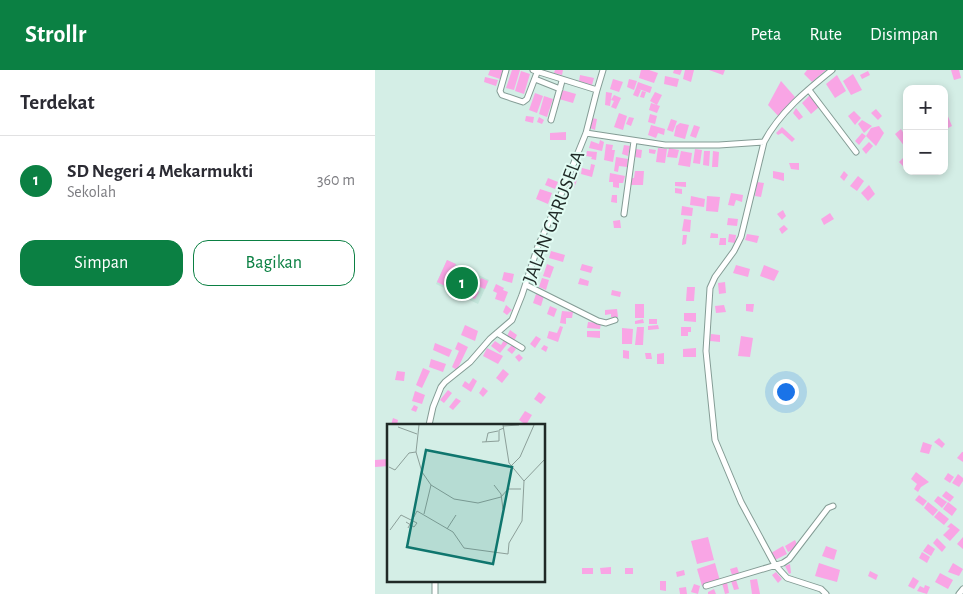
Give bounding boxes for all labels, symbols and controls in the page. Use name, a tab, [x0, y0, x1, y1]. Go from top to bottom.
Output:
text: Strollr	[25, 23, 86, 47]
text: Peta	[750, 26, 781, 44]
text: Rute	[809, 26, 842, 44]
text: Disimpan	[870, 26, 938, 44]
map controls	[903, 85, 948, 175]
button: +	[903, 85, 948, 130]
text: Terdekat	[20, 92, 95, 113]
button: −	[903, 130, 948, 175]
street label: JALAN GARUSELA	[519, 148, 589, 286]
text: SD Negeri 4 Mekarmukti	[67, 162, 253, 181]
text: 1	[33, 172, 39, 188]
text: 360 m	[317, 172, 355, 188]
text: Sekolah	[67, 184, 116, 200]
button: Simpan	[20, 240, 183, 286]
button: Bagikan	[193, 240, 355, 286]
pin: 1	[446, 264, 478, 302]
your location	[773, 379, 799, 405]
inset map	[387, 424, 545, 582]

